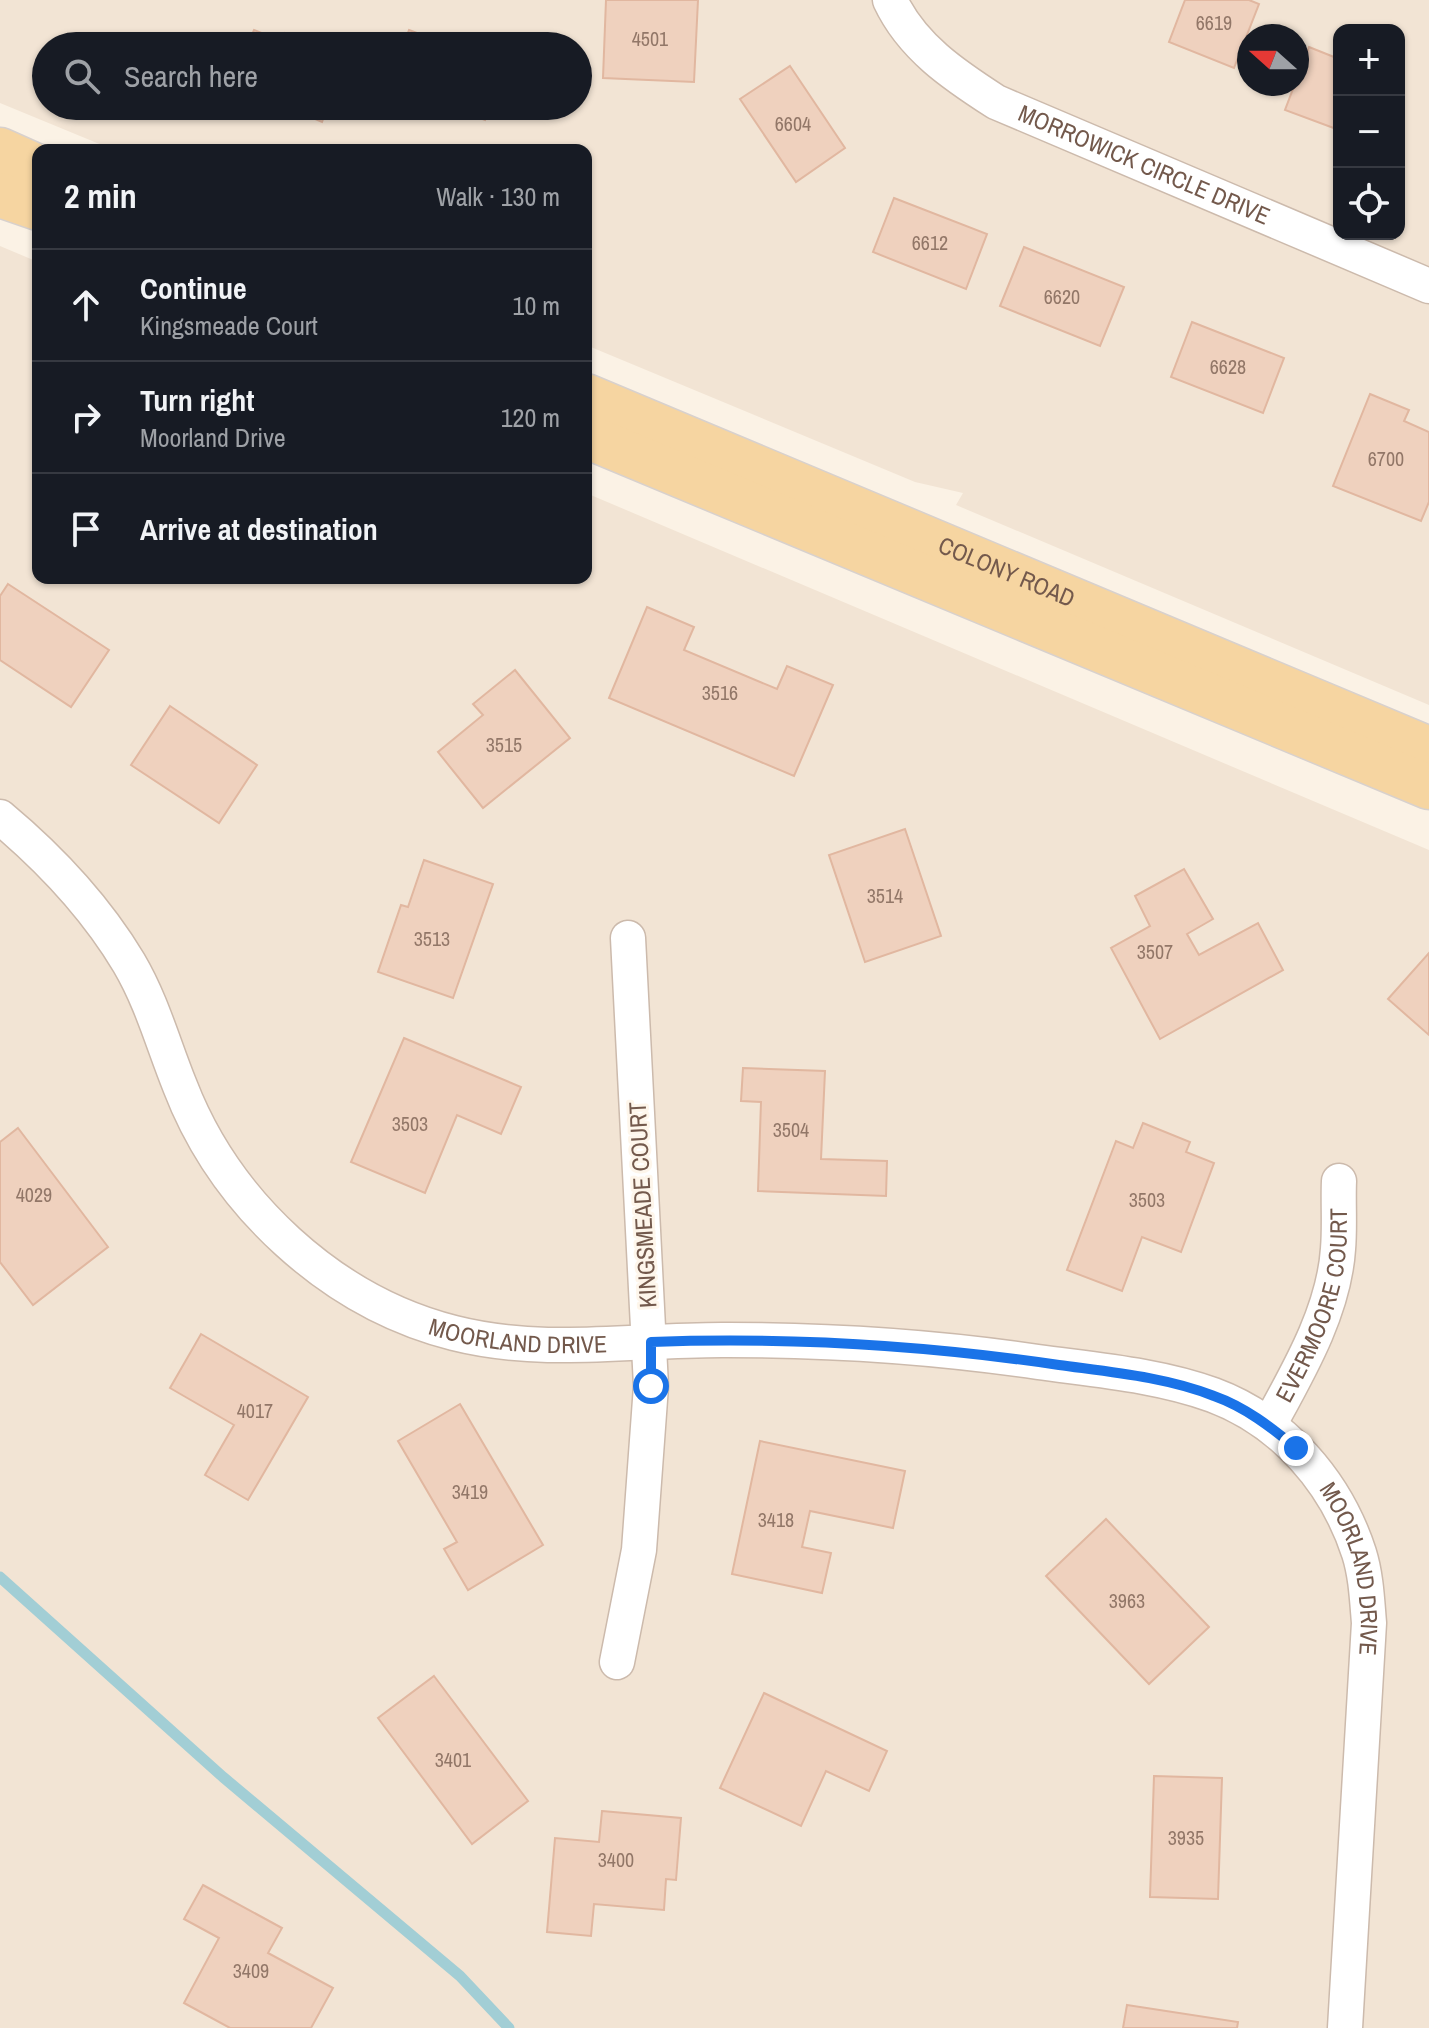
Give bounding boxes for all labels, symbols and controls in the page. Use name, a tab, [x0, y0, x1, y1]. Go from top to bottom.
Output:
house number: 6619	[1196, 9, 1232, 36]
north arrow	[1237, 24, 1309, 96]
map controls	[1333, 24, 1405, 240]
button: +	[1333, 24, 1405, 96]
house number: 4501	[632, 25, 668, 52]
search box	[32, 32, 592, 120]
icon: search	[60, 54, 104, 98]
text: Search here	[124, 56, 258, 96]
street label: MORROWICK CIRCLE DRIVE	[1014, 96, 1275, 232]
button: −	[1333, 96, 1405, 168]
house number: 6604	[775, 110, 811, 137]
button: locate	[1333, 168, 1405, 240]
text: 2 min	[64, 173, 137, 219]
text: Walk · 130 m	[436, 179, 560, 214]
house number: 6612	[912, 229, 948, 256]
text: Continue	[140, 268, 247, 308]
icon: ahead	[64, 283, 108, 327]
house number: 6620	[1044, 283, 1080, 310]
text: 10 m	[513, 288, 560, 323]
text: Kingsmeade Court	[140, 308, 318, 343]
house number: 6628	[1210, 353, 1246, 380]
text: Turn right	[140, 380, 254, 420]
icon: right	[64, 395, 108, 439]
text: 120 m	[501, 400, 560, 435]
text: Moorland Drive	[140, 420, 286, 455]
house number: 6700	[1368, 445, 1404, 472]
icon: arrive	[64, 507, 108, 551]
text: Arrive at destination	[140, 509, 378, 549]
street label: COLONY ROAD	[934, 528, 1080, 614]
house number: 3516	[702, 679, 738, 706]
house number: 3515	[486, 731, 522, 758]
house number: 3514	[867, 882, 903, 909]
house number: 3513	[414, 925, 450, 952]
house number: 3507	[1137, 938, 1173, 965]
street label: KINGSMEADE COURT	[621, 1101, 663, 1309]
house number: 3503	[392, 1110, 428, 1137]
house number: 3504	[773, 1116, 809, 1143]
house number: 4029	[16, 1181, 52, 1208]
house number: 3503	[1129, 1186, 1165, 1213]
street label: EVERMOORE COURT	[1268, 1208, 1354, 1407]
street label: MOORLAND DRIVE	[425, 1310, 608, 1360]
route start	[633, 1368, 669, 1404]
house number: 4017	[237, 1397, 273, 1424]
route end	[1278, 1430, 1314, 1466]
street label: MOORLAND DRIVE	[1313, 1476, 1386, 1656]
house number: 3419	[452, 1478, 488, 1505]
house number: 3418	[758, 1506, 794, 1533]
house number: 3963	[1109, 1587, 1145, 1614]
house number: 3401	[435, 1746, 471, 1773]
house number: 3935	[1168, 1824, 1204, 1851]
house number: 3400	[598, 1846, 634, 1873]
house number: 3409	[233, 1957, 269, 1984]

